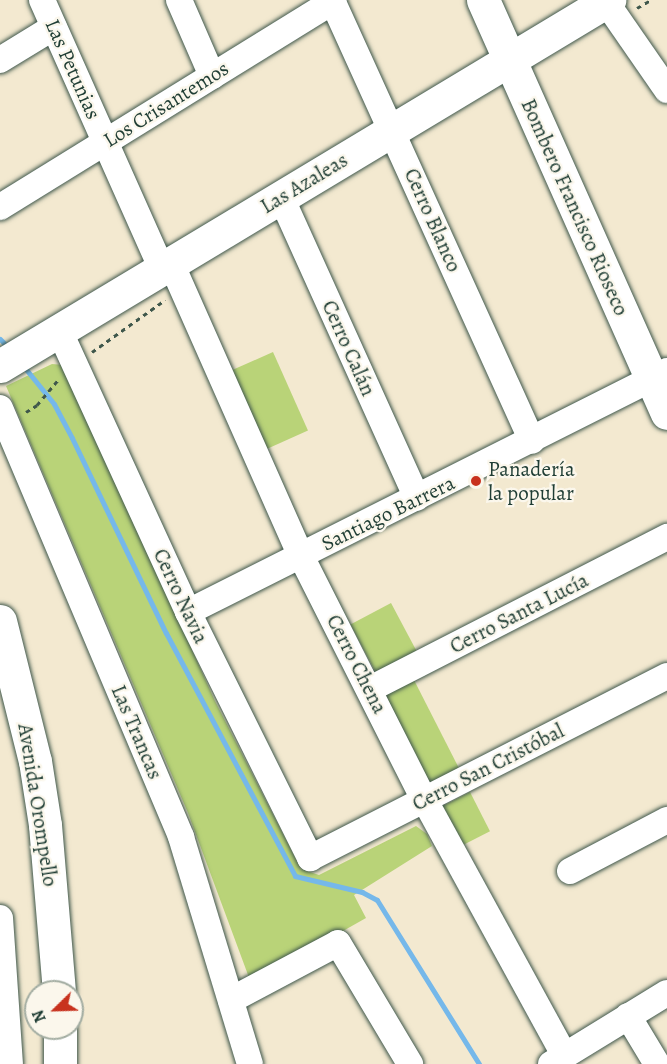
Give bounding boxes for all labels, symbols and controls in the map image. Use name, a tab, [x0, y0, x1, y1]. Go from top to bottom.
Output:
street label: Las Petunias	[40, 15, 106, 123]
street label: Los Crisantemos	[99, 55, 233, 153]
street label: Bombero Francisco Rioseco	[516, 95, 634, 319]
street label: Las Azaleas	[256, 147, 352, 219]
street label: Cerro Blanco	[399, 164, 467, 276]
street label: Cerro Calán	[317, 296, 381, 400]
place label: Panadería la popular	[488, 456, 575, 506]
street label: Santiago Barrera	[317, 470, 459, 556]
marker: Panadería la popular	[469, 474, 483, 488]
street label: Cerro Navia	[148, 545, 214, 647]
street label: Cerro Santa Lucía	[446, 567, 592, 659]
street label: Cerro Chena	[321, 610, 393, 718]
street label: Las Trancas	[106, 681, 168, 783]
street label: Cerro San Cristóbal	[408, 718, 568, 816]
street label: Avenida Orompello	[13, 722, 63, 888]
north arrow	[24, 980, 84, 1040]
text: N	[27, 1007, 52, 1026]

